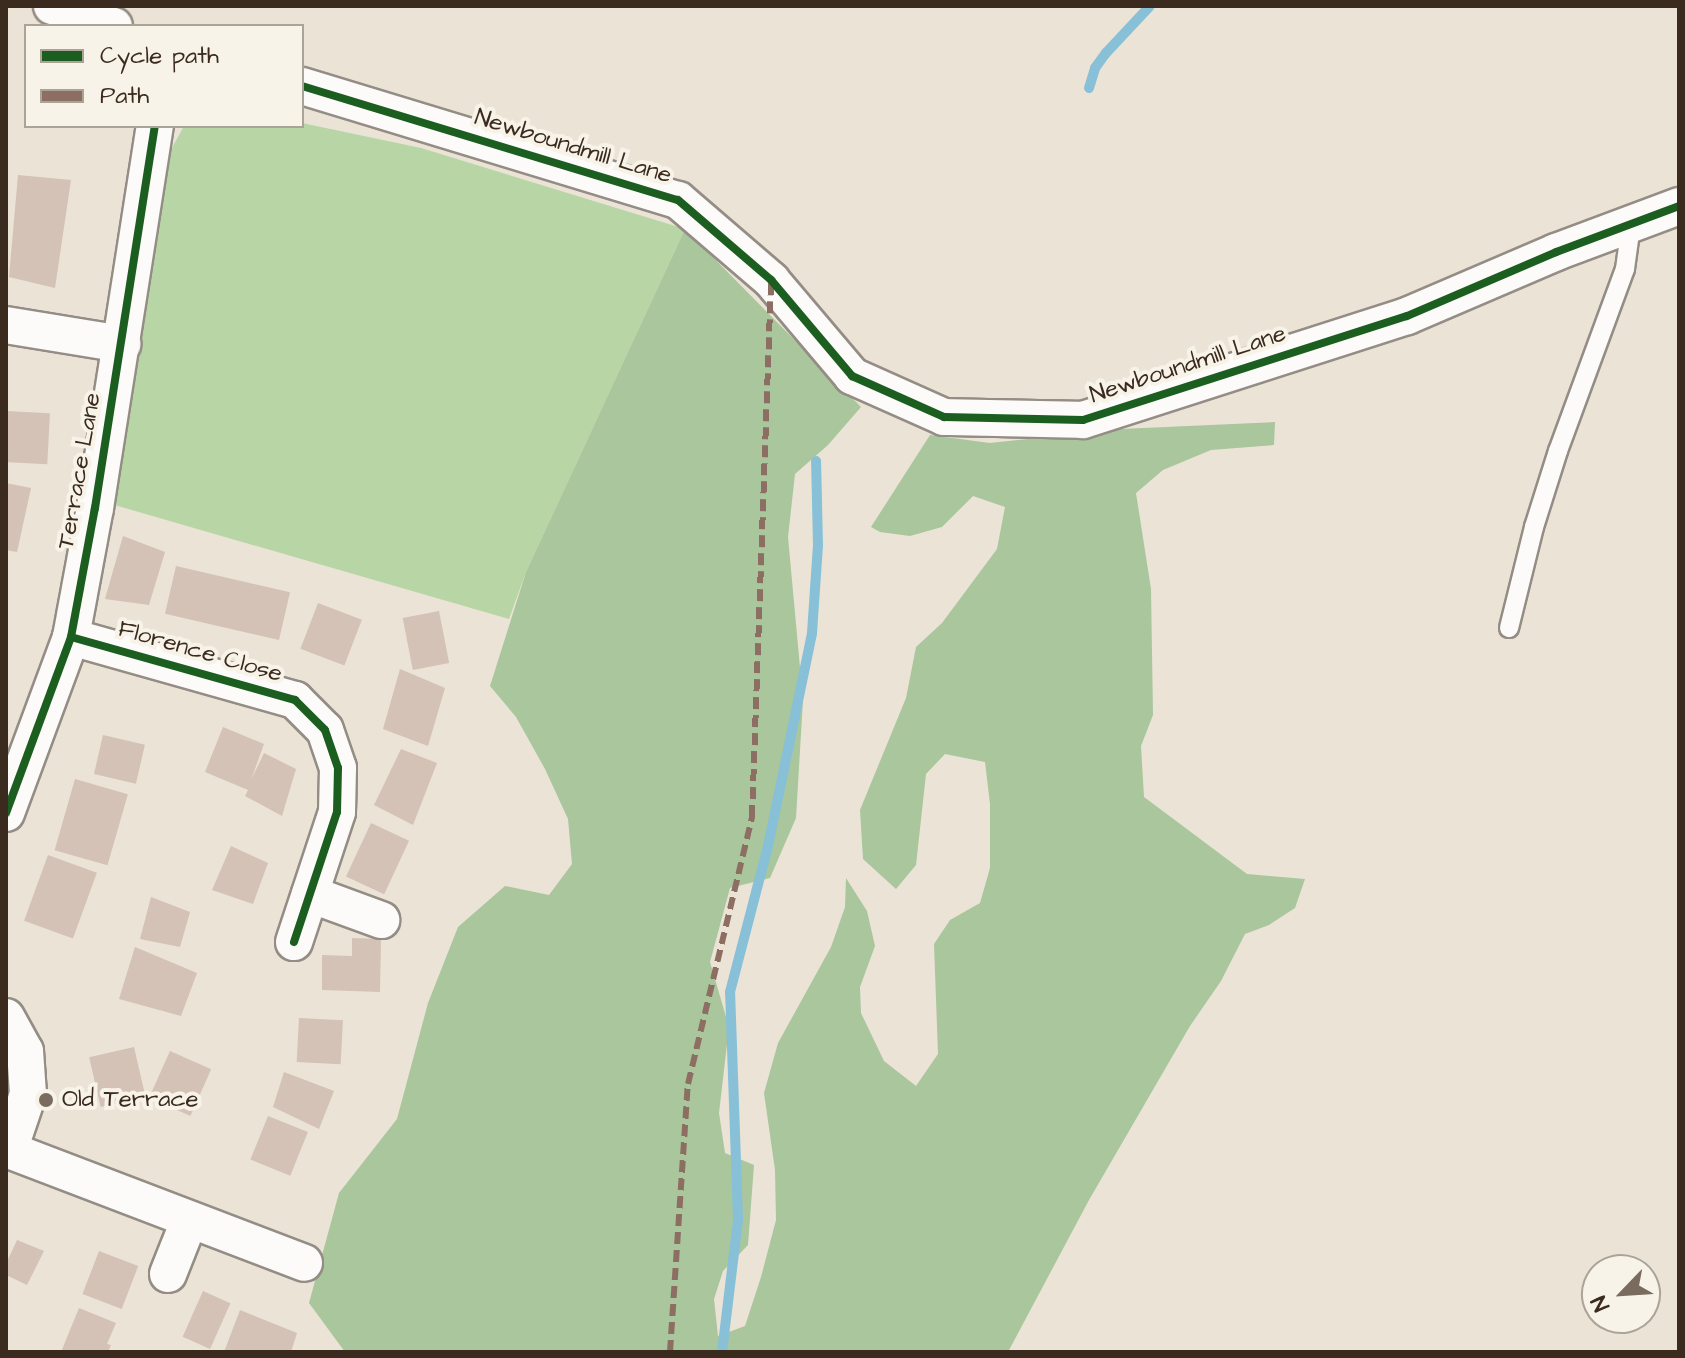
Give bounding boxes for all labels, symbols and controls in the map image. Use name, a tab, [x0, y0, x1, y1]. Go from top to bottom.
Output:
legend	[24, 24, 304, 128]
text: Cycle path	[100, 39, 219, 73]
text: Path	[100, 79, 149, 113]
street label: Newboundmill Lane	[471, 103, 675, 191]
street label: Newboundmill Lane	[1086, 320, 1290, 410]
street label: Terrace Lane	[52, 391, 108, 551]
street label: Florence Close	[115, 615, 285, 689]
place label: Old Terrace	[62, 1086, 199, 1114]
marker: Old Terrace	[37, 1091, 55, 1109]
north arrow	[1581, 1254, 1661, 1334]
text: N	[1584, 1291, 1618, 1316]

